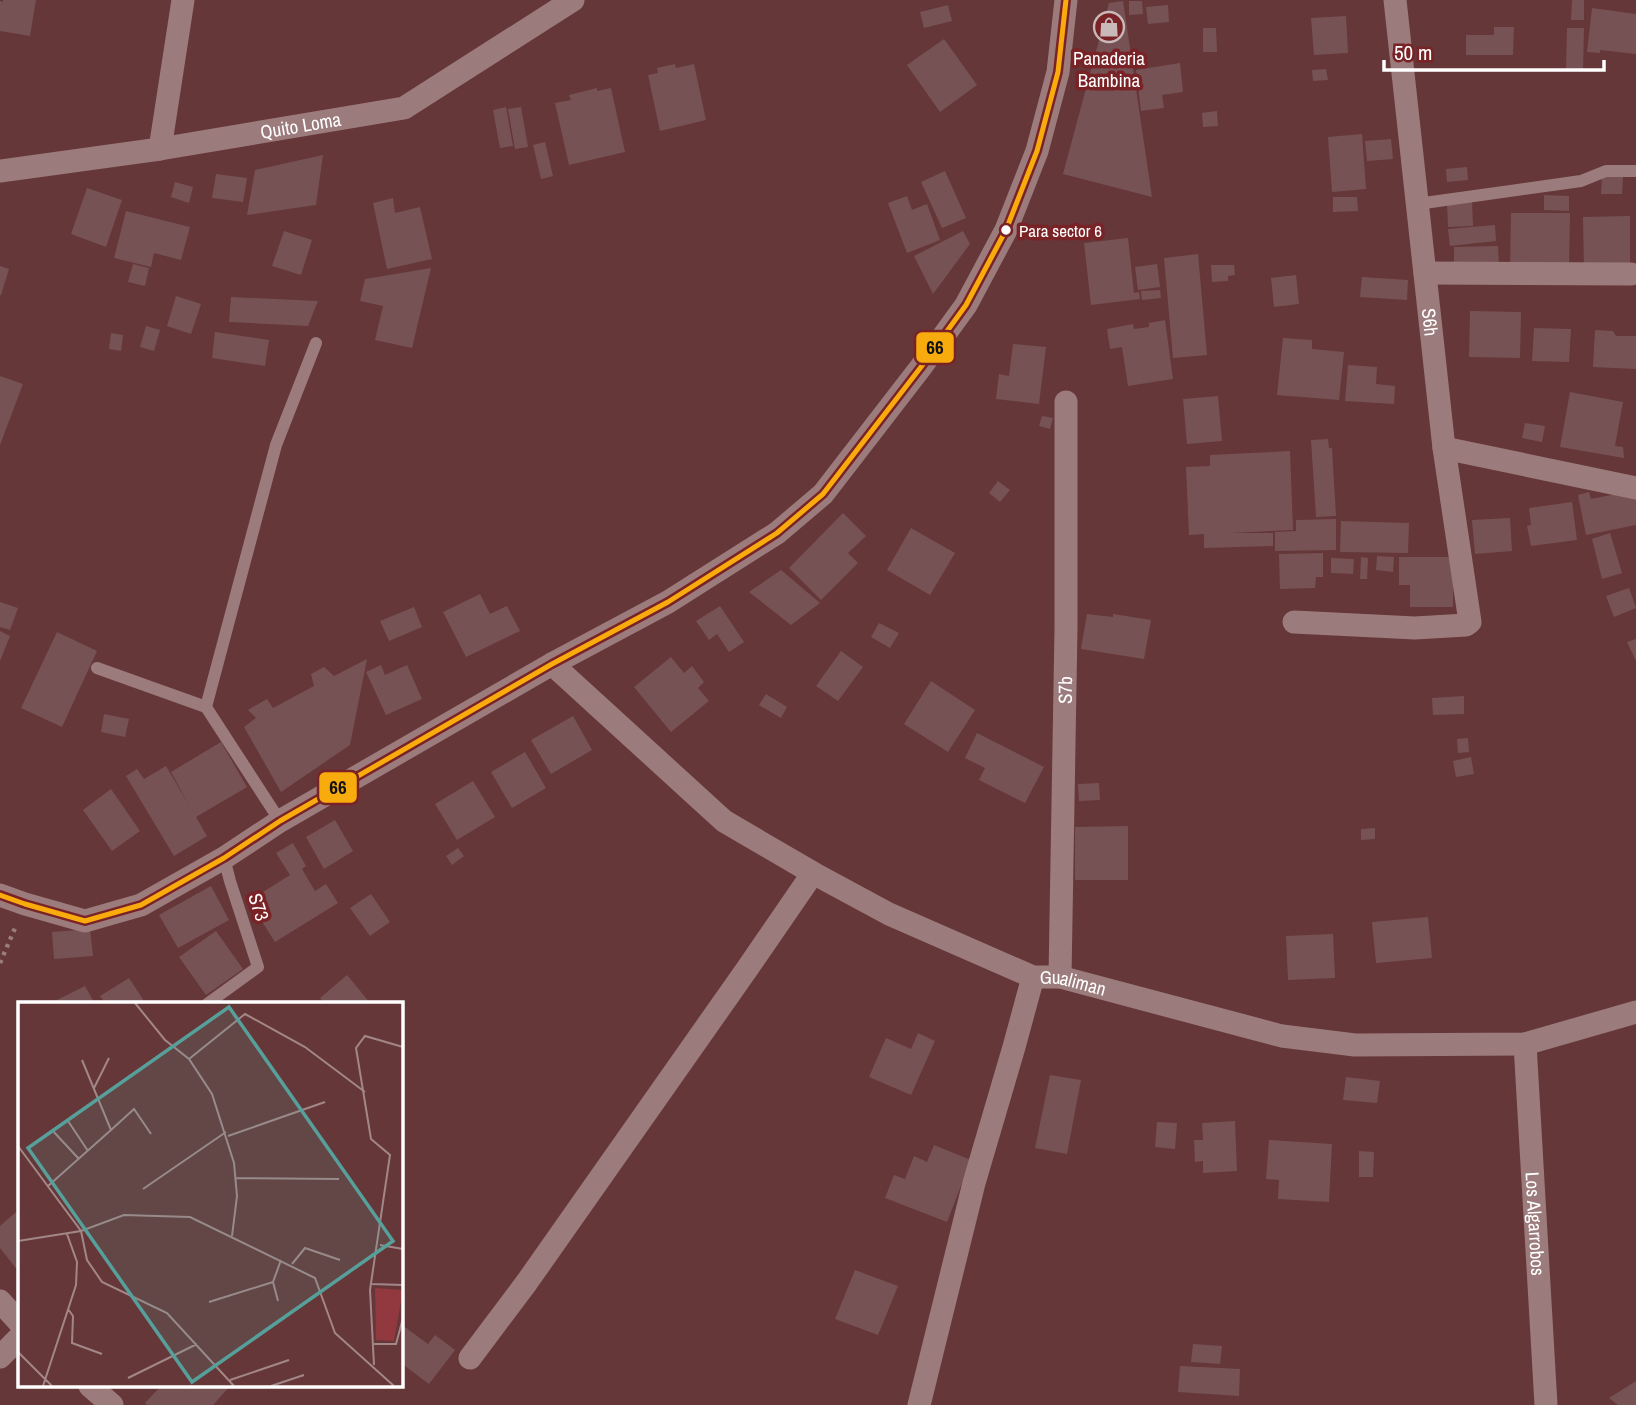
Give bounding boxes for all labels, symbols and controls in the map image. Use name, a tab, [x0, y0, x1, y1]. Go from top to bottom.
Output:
shop icon: Panaderia Bambina	[1092, 10, 1126, 44]
scale bar	[1384, 28, 1604, 72]
text: 50 m	[1394, 38, 1432, 67]
place label: Panaderia Bambina	[1073, 45, 1145, 93]
street label: Quito Loma	[258, 106, 343, 145]
place label: Para sector 6	[1019, 219, 1102, 242]
marker: Para sector 6	[999, 223, 1013, 237]
street label: S6h	[1416, 307, 1445, 337]
line badge: 66	[915, 331, 955, 364]
text: 66	[926, 334, 944, 360]
street label: S7b	[1052, 676, 1078, 704]
line badge: 66	[318, 771, 358, 804]
text: 66	[329, 774, 347, 800]
street label: S73	[242, 890, 276, 924]
street label: Gualiman	[1040, 964, 1109, 1002]
inset map	[18, 1002, 402, 1388]
street label: Los Algarrobos	[1519, 1171, 1551, 1277]

